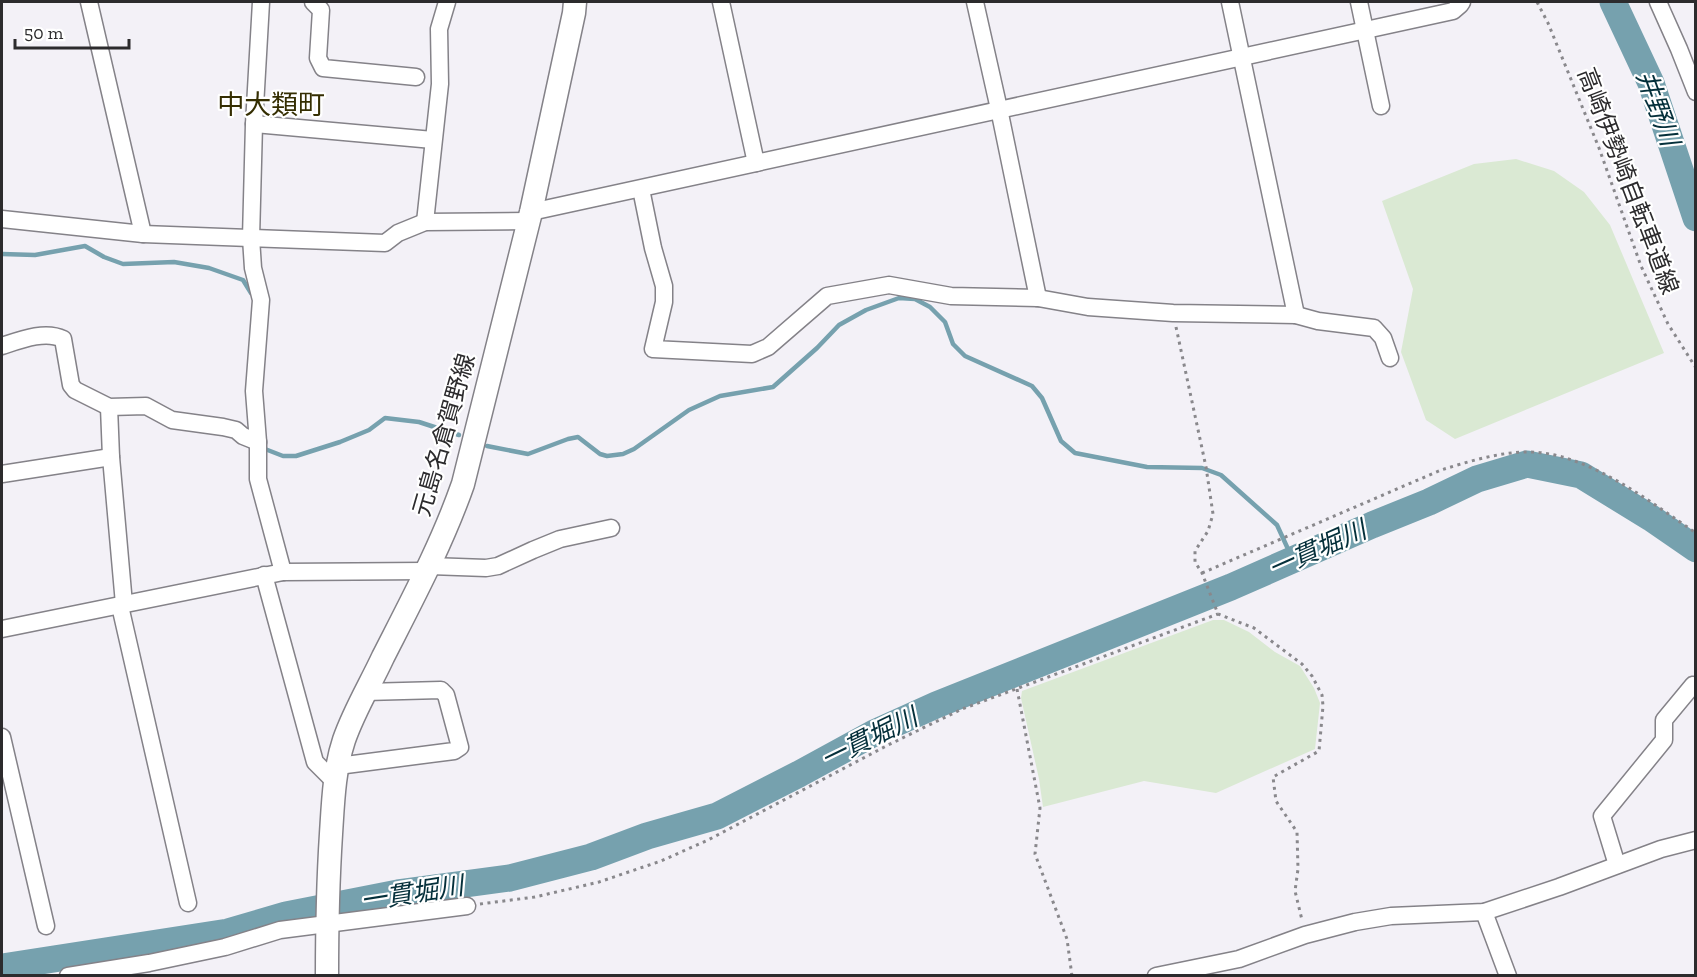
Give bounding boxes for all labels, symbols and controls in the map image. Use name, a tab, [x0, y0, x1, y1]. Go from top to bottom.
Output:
scale bar	[15, 12, 129, 50]
text: 50 m	[24, 22, 64, 44]
street label: 高崎伊勢崎自転車道線	[1572, 64, 1685, 298]
water label: 井野川	[1630, 66, 1687, 153]
district label: 中大類町	[217, 89, 325, 121]
street label: 元島名倉賀野線	[406, 350, 481, 520]
water label: 一貫堀川	[1263, 512, 1374, 585]
water label: 一貫堀川	[815, 700, 925, 775]
water label: 一貫堀川	[358, 869, 469, 917]

